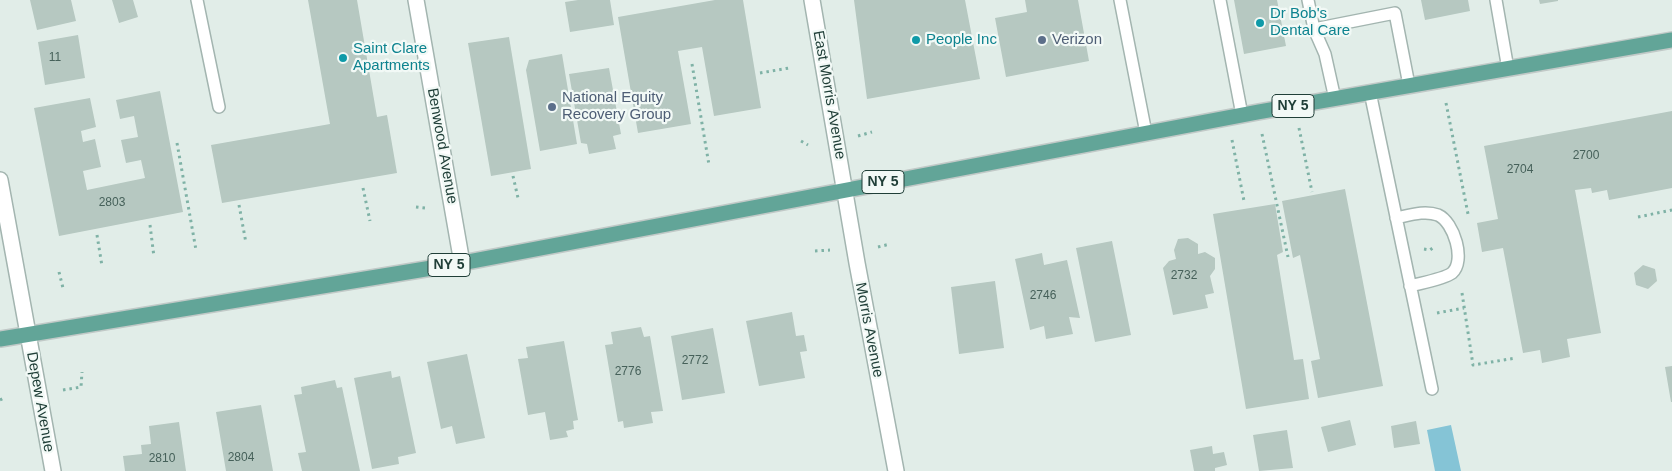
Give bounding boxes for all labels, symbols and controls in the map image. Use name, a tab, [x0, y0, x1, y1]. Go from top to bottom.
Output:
place label: Dr Bob's Dental Care	[1270, 5, 1350, 40]
marker: Dr Bob's Dental Care	[1254, 17, 1266, 29]
street label: East Morris Avenue	[809, 29, 849, 161]
place label: People Inc	[926, 31, 997, 49]
place label: Verizon	[1052, 31, 1102, 49]
marker: People Inc	[910, 34, 922, 46]
marker: Verizon	[1036, 34, 1048, 46]
place label: Saint Clare Apartments	[353, 40, 430, 75]
house number: 11	[49, 51, 61, 65]
marker: Saint Clare Apartments	[337, 52, 349, 64]
street label: Benwood Avenue	[423, 87, 461, 205]
place label: National Equity Recovery Group	[562, 89, 671, 124]
road number: NY 5	[1272, 94, 1314, 118]
marker: National Equity Recovery Group	[546, 101, 558, 113]
house number: 2700	[1573, 149, 1599, 163]
house number: 2704	[1507, 163, 1533, 177]
road number: NY 5	[862, 170, 904, 193]
house number: 2803	[99, 196, 125, 210]
road number: NY 5	[428, 254, 470, 276]
house number: 2732	[1171, 269, 1197, 283]
street label: Morris Avenue	[851, 281, 887, 379]
house number: 2746	[1030, 289, 1056, 303]
street label: Depew Avenue	[22, 350, 58, 454]
house number: 2772	[682, 354, 708, 368]
house number: 2776	[615, 365, 641, 379]
house number: 2804	[228, 451, 254, 465]
house number: 2810	[149, 452, 175, 466]

